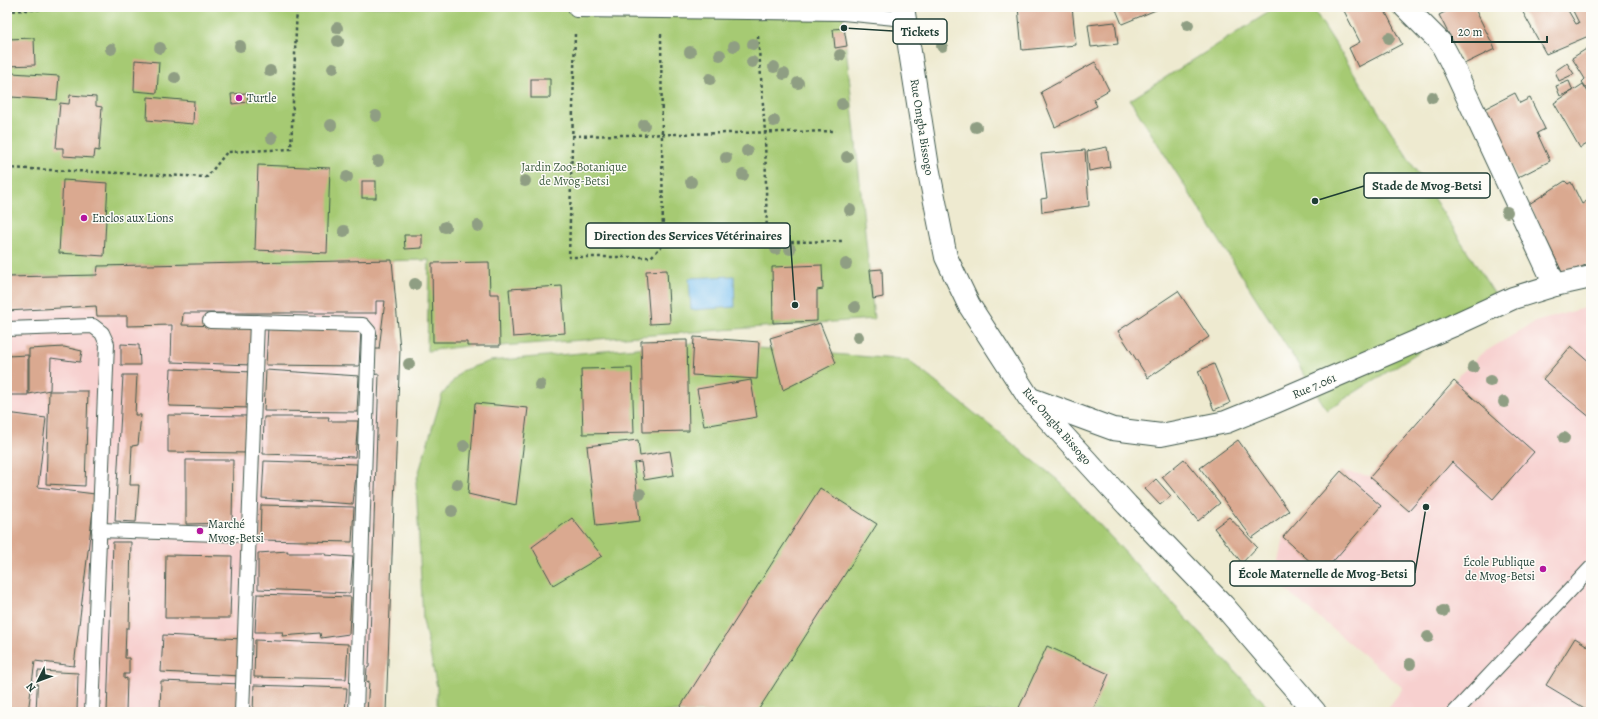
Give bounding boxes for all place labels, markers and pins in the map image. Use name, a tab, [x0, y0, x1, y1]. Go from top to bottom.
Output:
callout: Tickets	[893, 19, 947, 44]
place label: Turtle	[247, 90, 277, 106]
marker: Turtle	[234, 93, 244, 103]
callout: Stade de Mvog-Betsi	[1364, 173, 1490, 198]
place label: Enclos aux Lions	[92, 210, 174, 226]
marker: Enclos aux Lions	[79, 213, 89, 223]
callout: Direction des Services Vétérinaires	[586, 223, 790, 248]
place label: Marché Mvog-Betsi	[208, 516, 264, 546]
marker: Marché Mvog-Betsi	[195, 526, 205, 536]
place label: École Publique de Mvog-Betsi	[1463, 554, 1535, 584]
callout: École Maternelle de Mvog-Betsi	[1230, 561, 1415, 586]
marker: École Publique de Mvog-Betsi	[1538, 564, 1548, 574]

